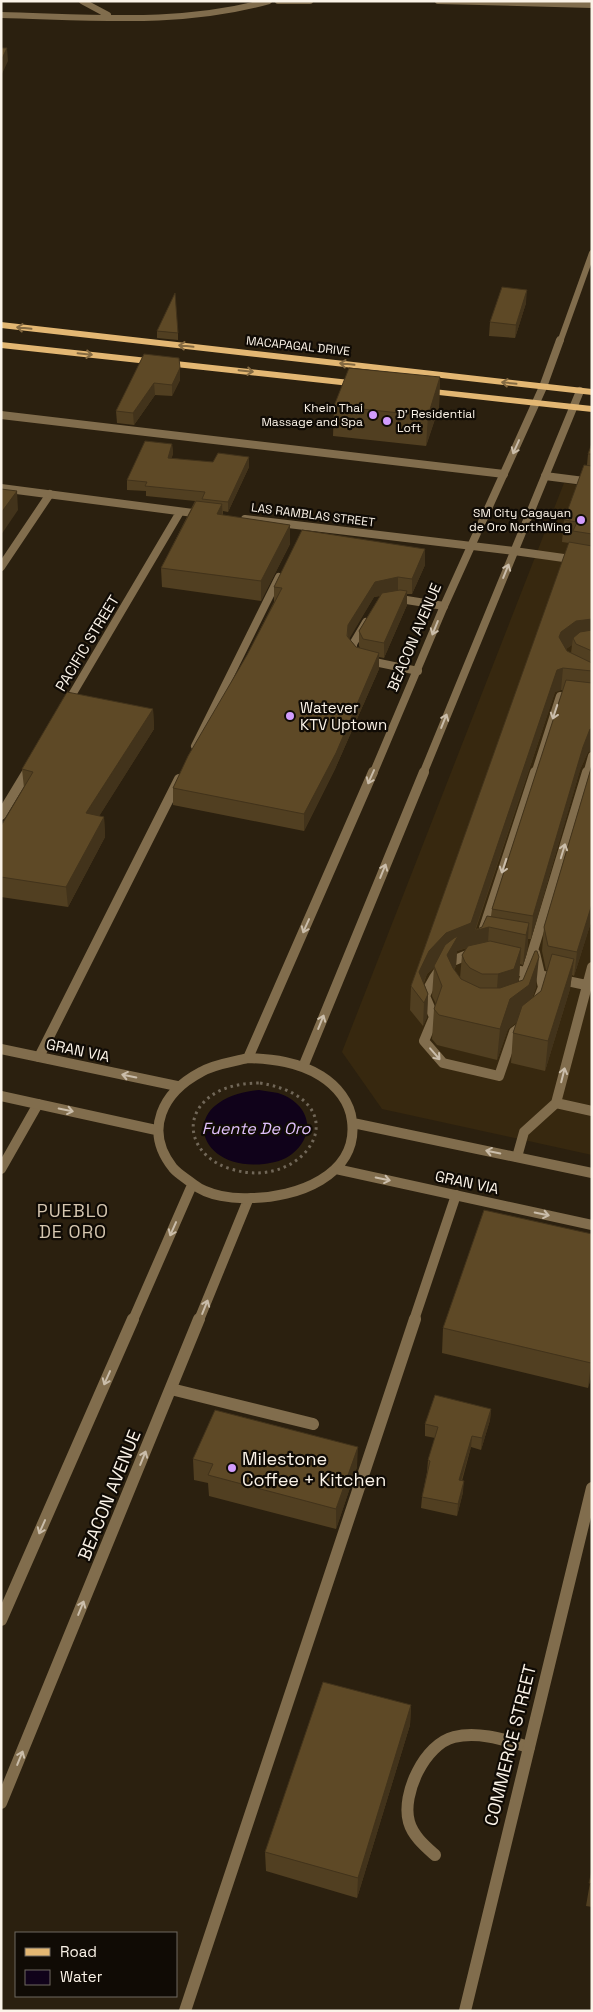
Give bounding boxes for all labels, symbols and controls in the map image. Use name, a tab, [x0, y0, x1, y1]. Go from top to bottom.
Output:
one-way arrow	[16, 323, 32, 333]
street label: MACAPAGAL DRIVE	[245, 333, 351, 359]
one-way arrow	[178, 341, 194, 351]
one-way arrow	[76, 349, 92, 359]
one-way arrow	[339, 359, 355, 369]
one-way arrow	[238, 366, 254, 376]
one-way arrow	[501, 378, 517, 388]
place label: Khein Thai Massage and Spa	[261, 400, 363, 430]
place label: D' Residential Loft	[397, 406, 475, 436]
marker: Khein Thai Massage and Spa	[367, 409, 379, 421]
marker: D' Residential Loft	[381, 415, 393, 427]
one-way arrow	[510, 439, 520, 454]
street label: LAS RAMBLAS STREET	[250, 499, 376, 531]
place label: SM City Cagayan de Oro NorthWing	[469, 505, 571, 535]
marker: SM City Cagayan de Oro NorthWing	[575, 514, 587, 526]
one-way arrow	[502, 563, 511, 579]
street label: BEACON AVENUE	[383, 580, 445, 694]
street label: PACIFIC STREET	[51, 591, 123, 695]
one-way arrow	[430, 620, 440, 635]
place label: Watever KTV Uptown	[300, 698, 387, 734]
one-way arrow	[550, 703, 559, 719]
marker: Watever KTV Uptown	[284, 710, 296, 722]
one-way arrow	[440, 714, 450, 729]
one-way arrow	[366, 769, 376, 784]
one-way arrow	[559, 843, 569, 859]
one-way arrow	[499, 858, 508, 873]
one-way arrow	[378, 864, 388, 879]
one-way arrow	[301, 918, 311, 933]
one-way arrow	[317, 1015, 326, 1030]
street label: GRAN VIA	[44, 1034, 112, 1066]
one-way arrow	[430, 1048, 441, 1061]
one-way arrow	[559, 1068, 568, 1084]
one-way arrow	[122, 1071, 138, 1080]
one-way arrow	[58, 1106, 74, 1116]
water label: Fuente De Oro	[202, 1118, 311, 1139]
one-way arrow	[485, 1147, 501, 1156]
street label: GRAN VIA	[433, 1166, 501, 1198]
one-way arrow	[375, 1175, 391, 1184]
district label: PUEBLO DE ORO	[37, 1199, 109, 1243]
one-way arrow	[534, 1210, 550, 1219]
one-way arrow	[167, 1221, 177, 1236]
one-way arrow	[200, 1300, 210, 1315]
one-way arrow	[102, 1370, 112, 1385]
street label: BEACON AVENUE	[72, 1426, 146, 1564]
place label: Milestone Coffee + Kitchen	[242, 1447, 386, 1491]
one-way arrow	[139, 1451, 149, 1466]
marker: Milestone Coffee + Kitchen	[226, 1462, 238, 1474]
one-way arrow	[37, 1519, 47, 1534]
one-way arrow	[77, 1601, 87, 1616]
street label: COMMERCE STREET	[479, 1661, 541, 1828]
one-way arrow	[15, 1751, 25, 1766]
legend	[15, 1932, 178, 1997]
text: Road	[60, 1942, 97, 1961]
text: Water	[60, 1967, 103, 1986]

